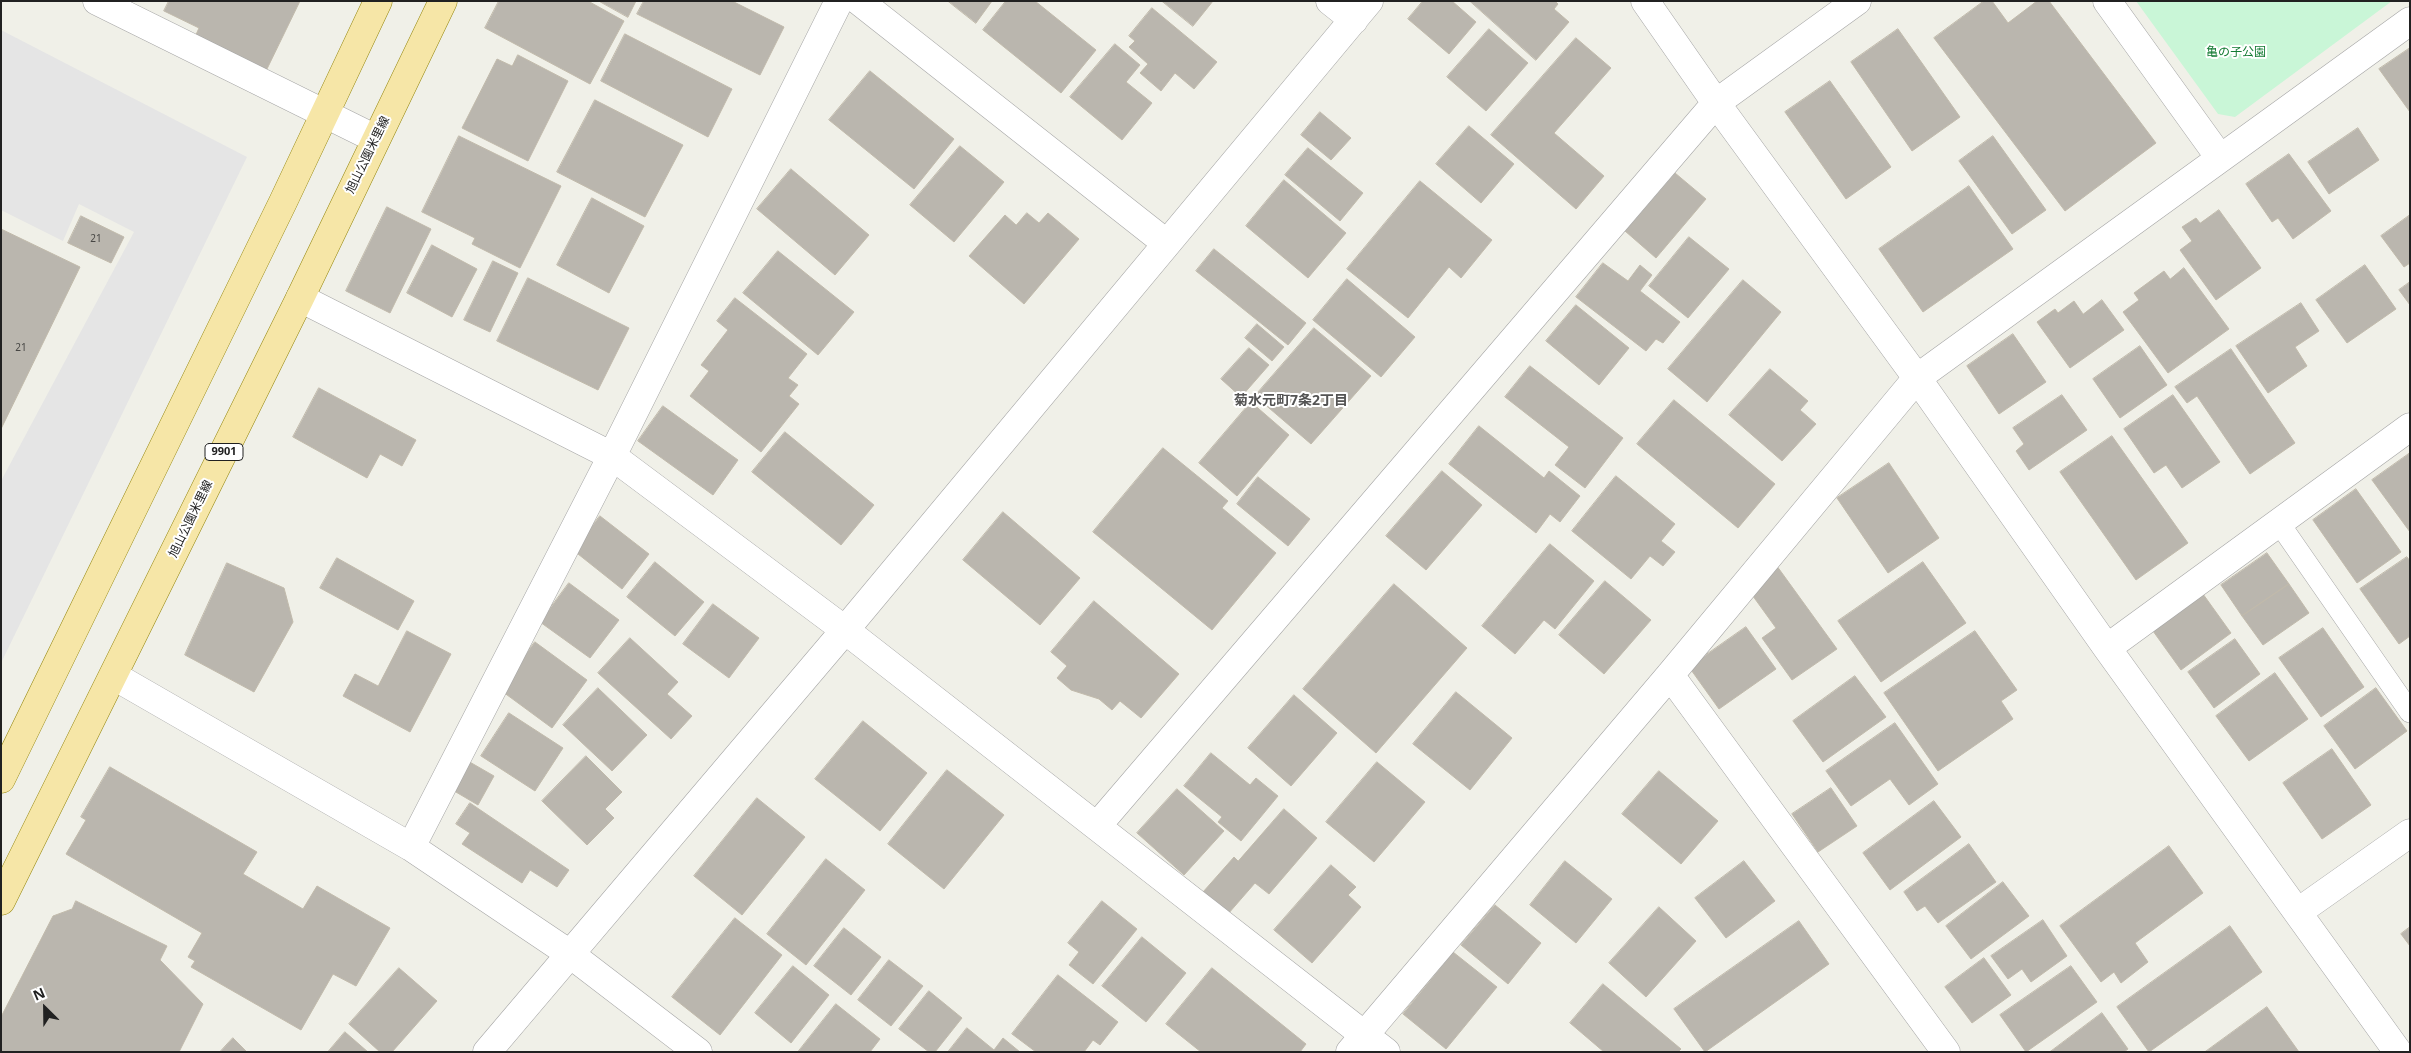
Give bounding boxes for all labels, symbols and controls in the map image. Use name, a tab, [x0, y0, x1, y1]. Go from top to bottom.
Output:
park label: 亀の子公園	[2206, 46, 2266, 60]
street label: 旭山公園米里線	[343, 114, 393, 196]
house number: 21	[90, 233, 102, 245]
house number: 21	[15, 342, 27, 354]
district label: 菊水元町7条2丁目	[1234, 393, 1348, 409]
road number: 9901	[205, 444, 243, 461]
street label: 旭山公園米里線	[166, 478, 216, 560]
north arrow	[20, 983, 70, 1033]
text: N	[30, 983, 48, 1005]

